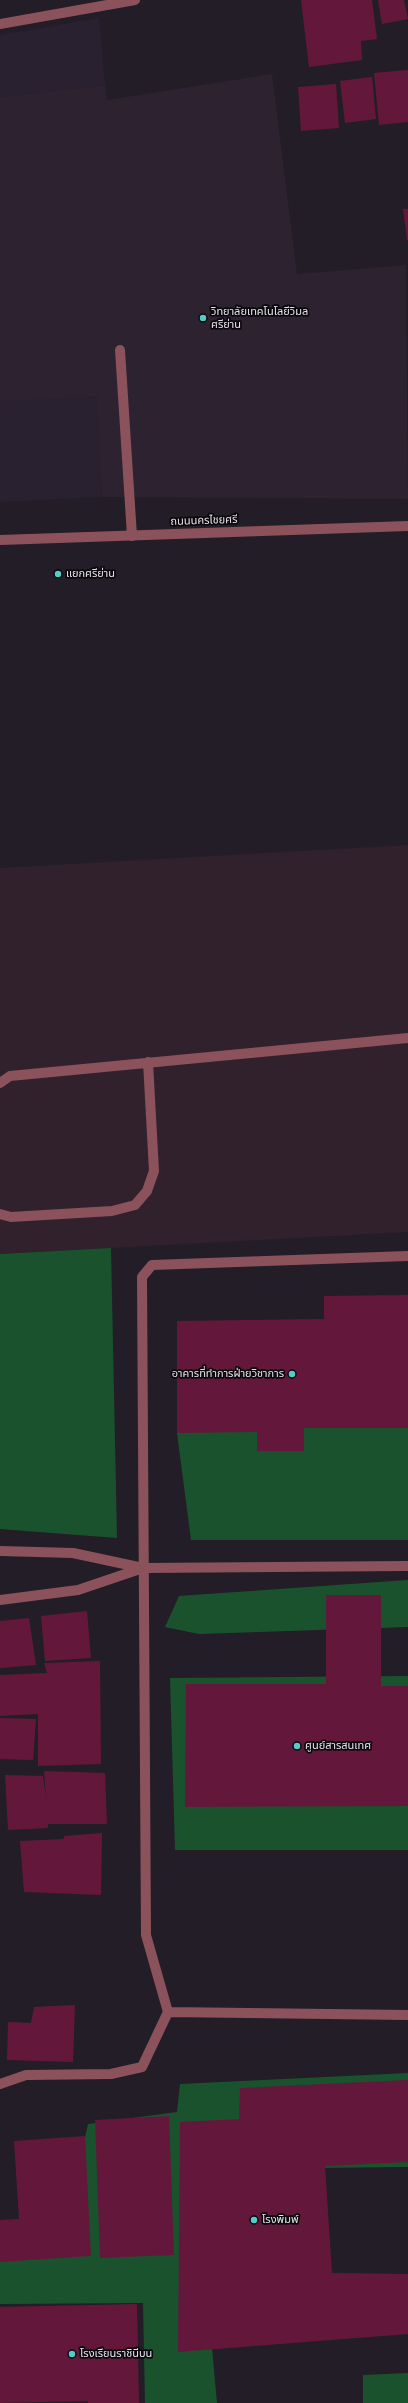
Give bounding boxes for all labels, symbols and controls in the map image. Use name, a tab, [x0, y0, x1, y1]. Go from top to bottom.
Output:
place label: วิทยาลัยเทคโนโลยีวิมล ศรีย่าน	[211, 305, 308, 331]
marker: วิทยาลัยเทคโนโลยีวิมล ศรีย่าน	[198, 313, 208, 323]
street label: ถนนนครไชยศรี	[170, 513, 238, 529]
place label: แยกศรีย่าน	[66, 567, 115, 581]
marker: แยกศรีย่าน	[53, 569, 63, 579]
place label: อาคารที่ทำการฝ่ายวิชาการ	[172, 1367, 284, 1381]
marker: อาคารที่ทำการฝ่ายวิชาการ	[287, 1369, 297, 1379]
place label: ศูนย์สารสนเทศ	[305, 1739, 371, 1753]
marker: ศูนย์สารสนเทศ	[292, 1741, 302, 1751]
place label: โรงพิมพ์	[262, 2213, 299, 2227]
marker: โรงพิมพ์	[249, 2215, 259, 2225]
place label: โรงเรียนราชินีบน	[80, 2347, 152, 2361]
marker: โรงเรียนราชินีบน	[67, 2349, 77, 2359]

